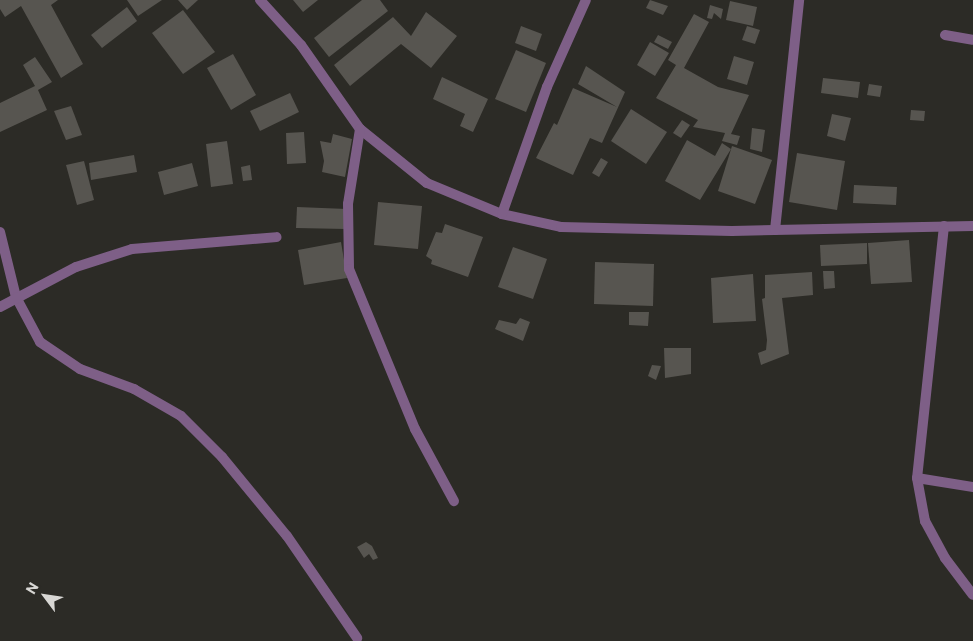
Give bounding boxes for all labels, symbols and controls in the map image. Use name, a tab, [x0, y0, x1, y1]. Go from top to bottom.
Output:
north arrow	[20, 571, 70, 621]
text: N	[22, 579, 42, 597]

